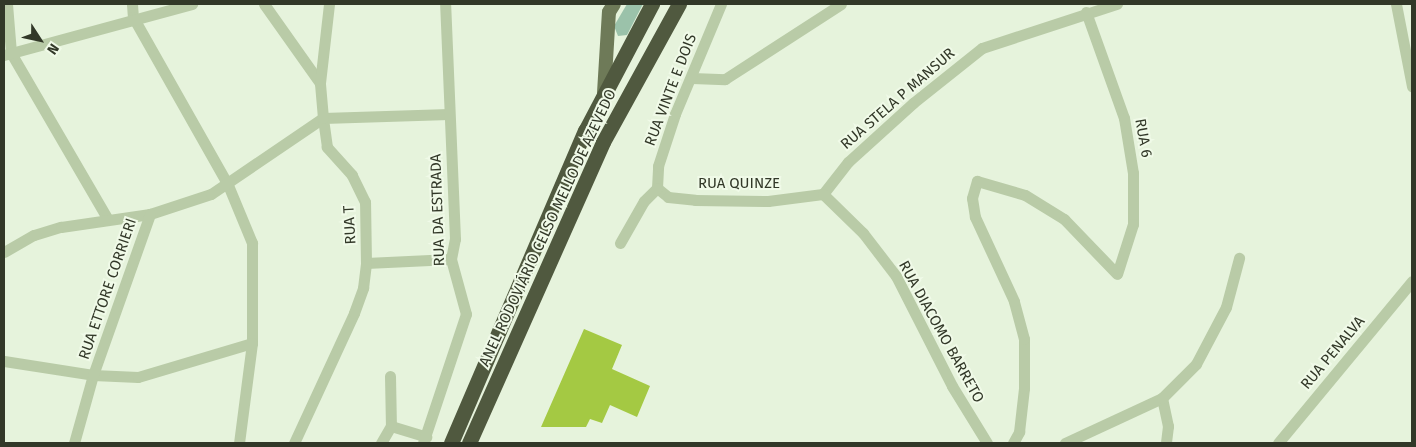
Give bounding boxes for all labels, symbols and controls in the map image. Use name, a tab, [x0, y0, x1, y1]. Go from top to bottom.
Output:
north arrow	[15, 15, 65, 65]
street label: RUA VINTE E DOIS	[641, 31, 701, 149]
text: N	[43, 40, 62, 58]
street label: RUA STELA P MANSUR	[837, 45, 959, 153]
street label: ANEL RODOVIÁRIO CELSO MELLO DE AZEVEDO	[476, 87, 620, 369]
street label: RUA 6	[1131, 117, 1155, 159]
street label: RUA DA ESTRADA	[427, 153, 449, 267]
street label: RUA QUINZE	[698, 175, 780, 193]
street label: RUA T	[340, 205, 360, 245]
street label: RUA ETTORE CORRIERI	[75, 216, 141, 362]
street label: RUA DIACOMO BARRETO	[894, 258, 988, 406]
street label: RUA PENALVA	[1297, 313, 1369, 393]

